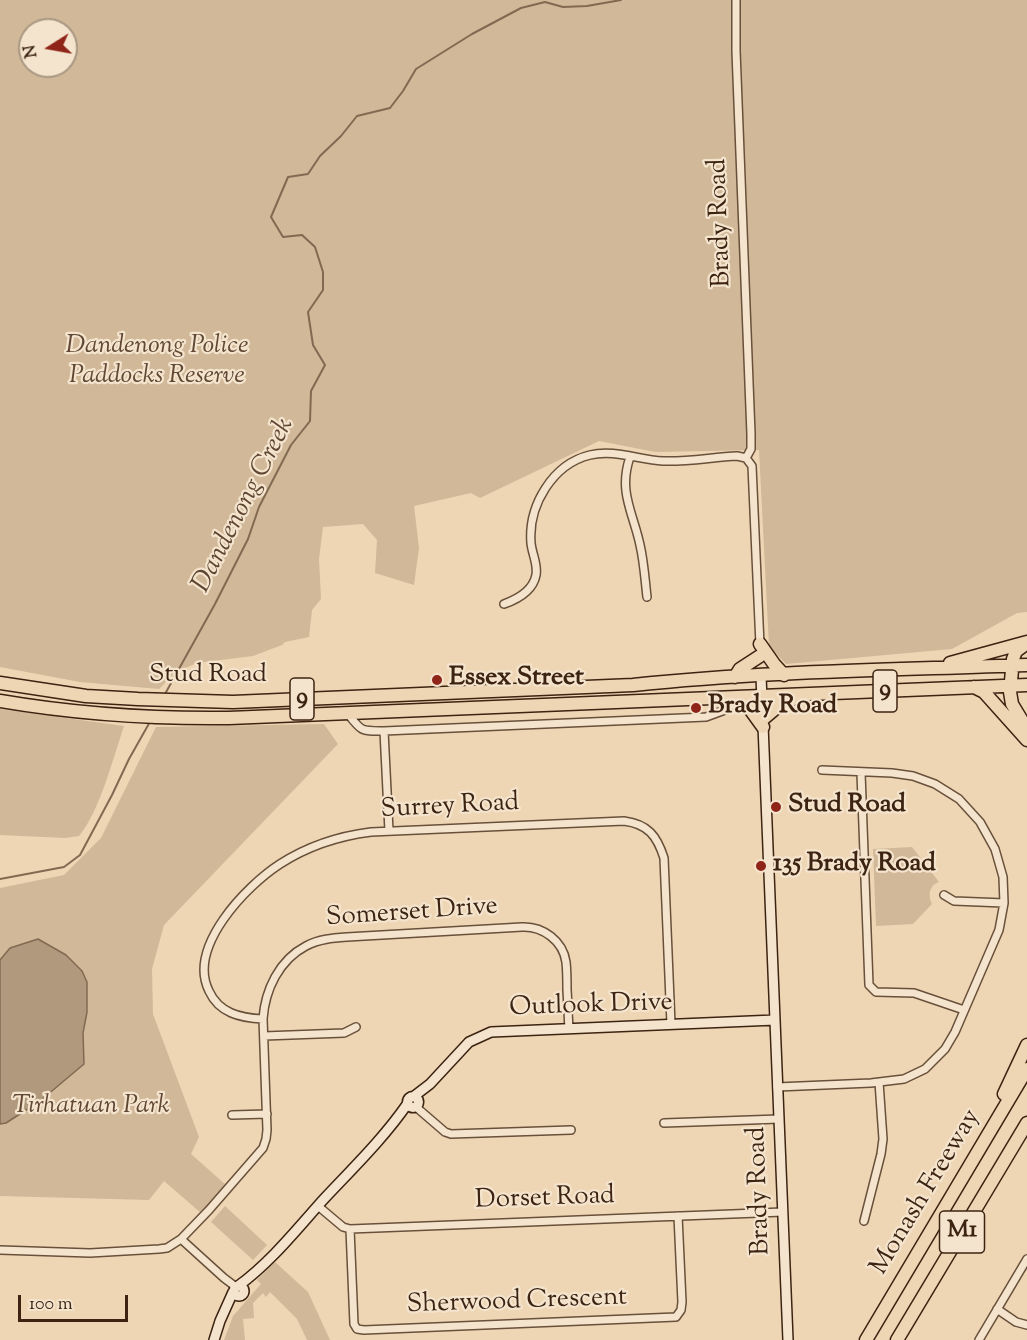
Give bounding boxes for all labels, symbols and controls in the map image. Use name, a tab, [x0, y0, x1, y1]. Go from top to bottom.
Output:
north arrow	[18, 18, 78, 78]
text: N	[19, 43, 44, 60]
street label: Brady Road	[704, 158, 740, 288]
park label: Dandenong Police Paddocks Reserve	[66, 332, 248, 394]
water label: Dandenong Creek	[187, 413, 303, 599]
street label: Stud Road	[149, 661, 267, 693]
place label: Essex Street	[449, 664, 584, 696]
road number: 9	[873, 670, 897, 712]
marker: Essex Street	[430, 673, 444, 687]
road number: 9	[290, 678, 314, 720]
place label: Brady Road	[708, 692, 837, 724]
marker: Brady Road	[689, 701, 703, 715]
street label: Surrey Road	[380, 789, 520, 827]
place label: Stud Road	[788, 791, 906, 823]
marker: Stud Road	[769, 800, 783, 814]
place label: 135 Brady Road	[773, 850, 936, 882]
marker: 135 Brady Road	[754, 859, 768, 873]
street label: Somerset Drive	[325, 892, 499, 936]
street label: Outlook Drive	[509, 989, 673, 1025]
park label: Tirhatuan Park	[13, 1092, 169, 1124]
street label: Monash Freeway	[865, 1105, 989, 1281]
street label: Brady Road	[743, 1126, 779, 1256]
street label: Dorset Road	[475, 1182, 615, 1218]
road number: M1	[940, 1211, 984, 1253]
scale bar	[21, 1283, 130, 1321]
street label: Sherwood Crescent	[406, 1284, 628, 1322]
text: 100 m	[29, 1292, 73, 1318]

